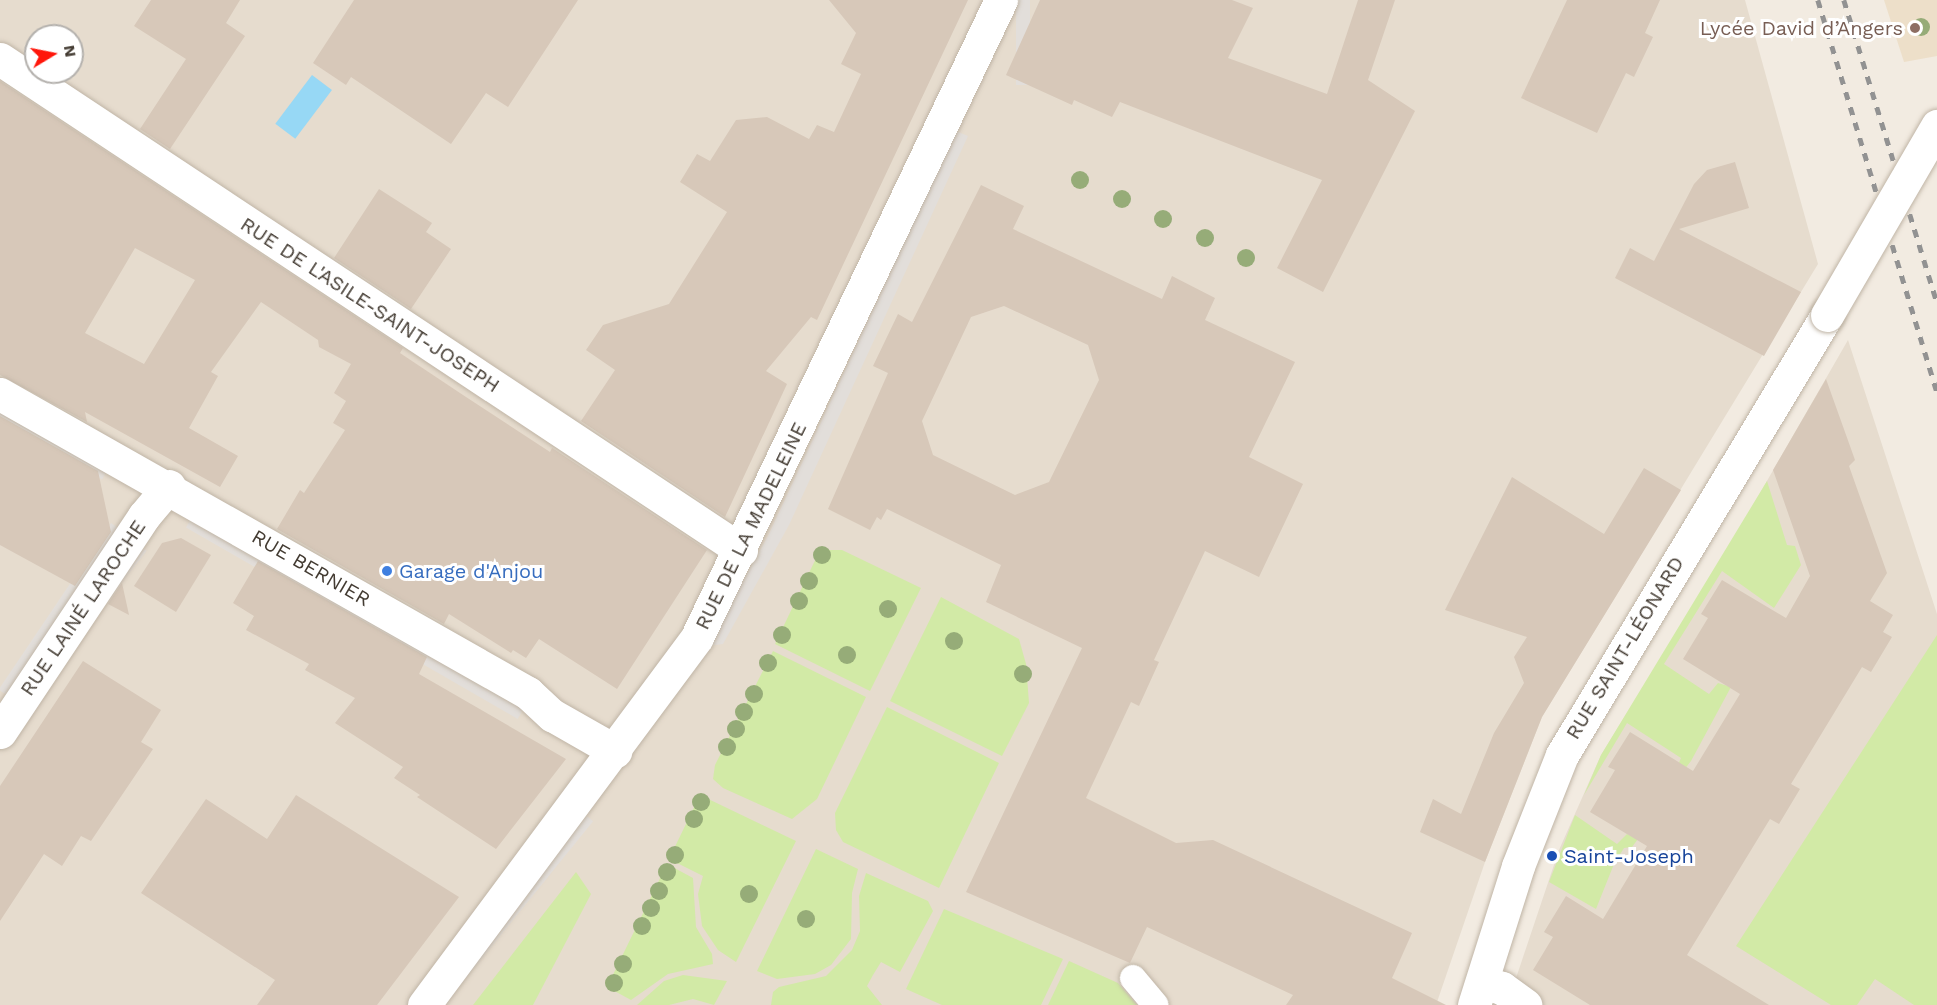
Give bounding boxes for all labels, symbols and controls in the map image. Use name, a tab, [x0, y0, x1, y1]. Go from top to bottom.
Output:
place label: Lycée David d’Angers	[1700, 16, 1903, 40]
marker: Lycée David d’Angers	[1908, 21, 1922, 35]
north arrow	[24, 24, 84, 84]
text: N	[60, 44, 81, 59]
street label: RUE DE L'ASILE-SAINT-JOSEPH	[236, 212, 504, 398]
street label: RUE DE LA MADELEINE	[690, 418, 812, 634]
street label: RUE LAINÉ LAROCHE	[15, 516, 151, 700]
street label: RUE BERNIER	[247, 524, 375, 612]
street label: RUE SAINT-LÉONARD	[1561, 552, 1689, 744]
place label: Garage d'Anjou	[399, 559, 543, 583]
marker: Garage d'Anjou	[380, 564, 394, 578]
place label: Saint-Joseph	[1564, 844, 1694, 868]
marker: Saint-Joseph	[1545, 849, 1559, 863]

